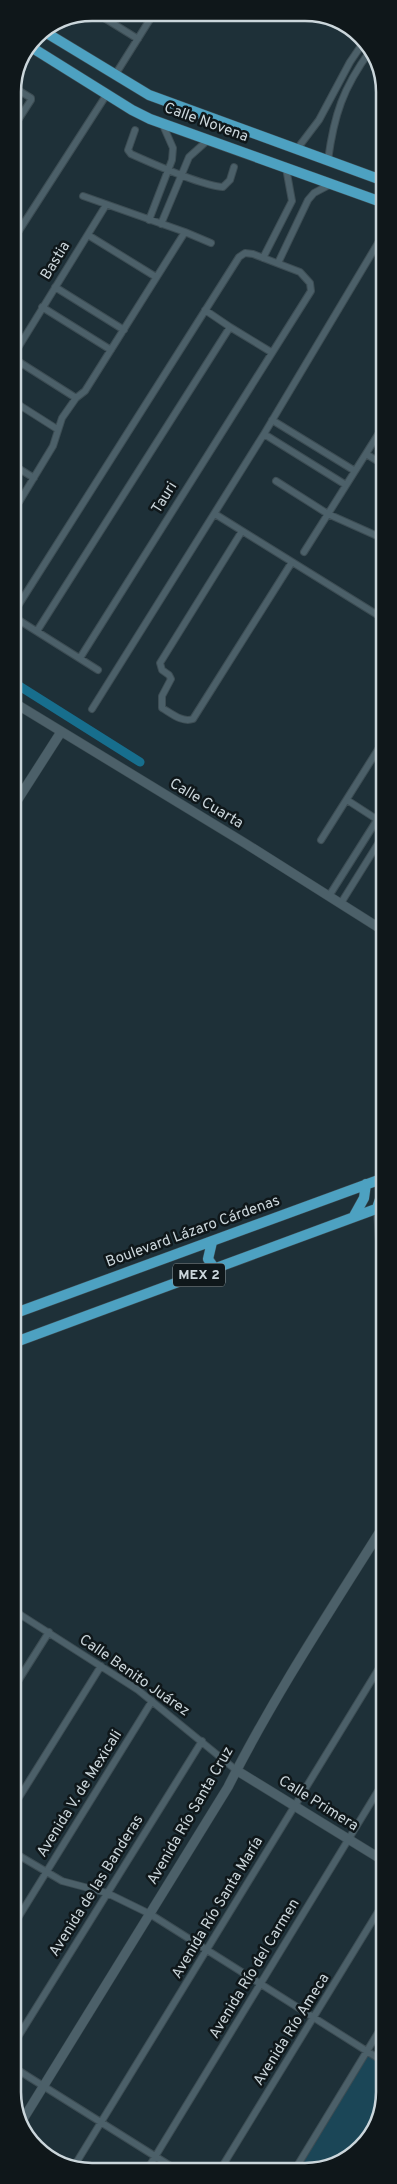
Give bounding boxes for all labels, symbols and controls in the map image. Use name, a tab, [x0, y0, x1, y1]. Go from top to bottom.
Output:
street label: Calle Novena	[161, 99, 251, 147]
street label: Bastia	[37, 238, 75, 284]
street label: Tauri	[148, 479, 182, 517]
street label: Calle Cuarta	[166, 775, 246, 833]
street label: Boulevard Lázaro Cárdenas	[103, 1192, 283, 1272]
road number: MEX 2	[173, 1264, 225, 1286]
street label: Calle Benito Juárez	[75, 1631, 193, 1721]
street label: Avenida V. de Mexicali	[33, 1727, 127, 1861]
street label: Avenida Río Santa Cruz	[144, 1743, 238, 1889]
street label: Calle Primera	[275, 1772, 361, 1836]
street label: Avenida de las Banderas	[46, 1812, 148, 1960]
street label: Avenida Río Santa María	[168, 1833, 268, 1983]
street label: Avenida Río del Carmen	[206, 1895, 304, 2043]
street label: Avenida Río Ameca	[250, 1970, 334, 2090]

